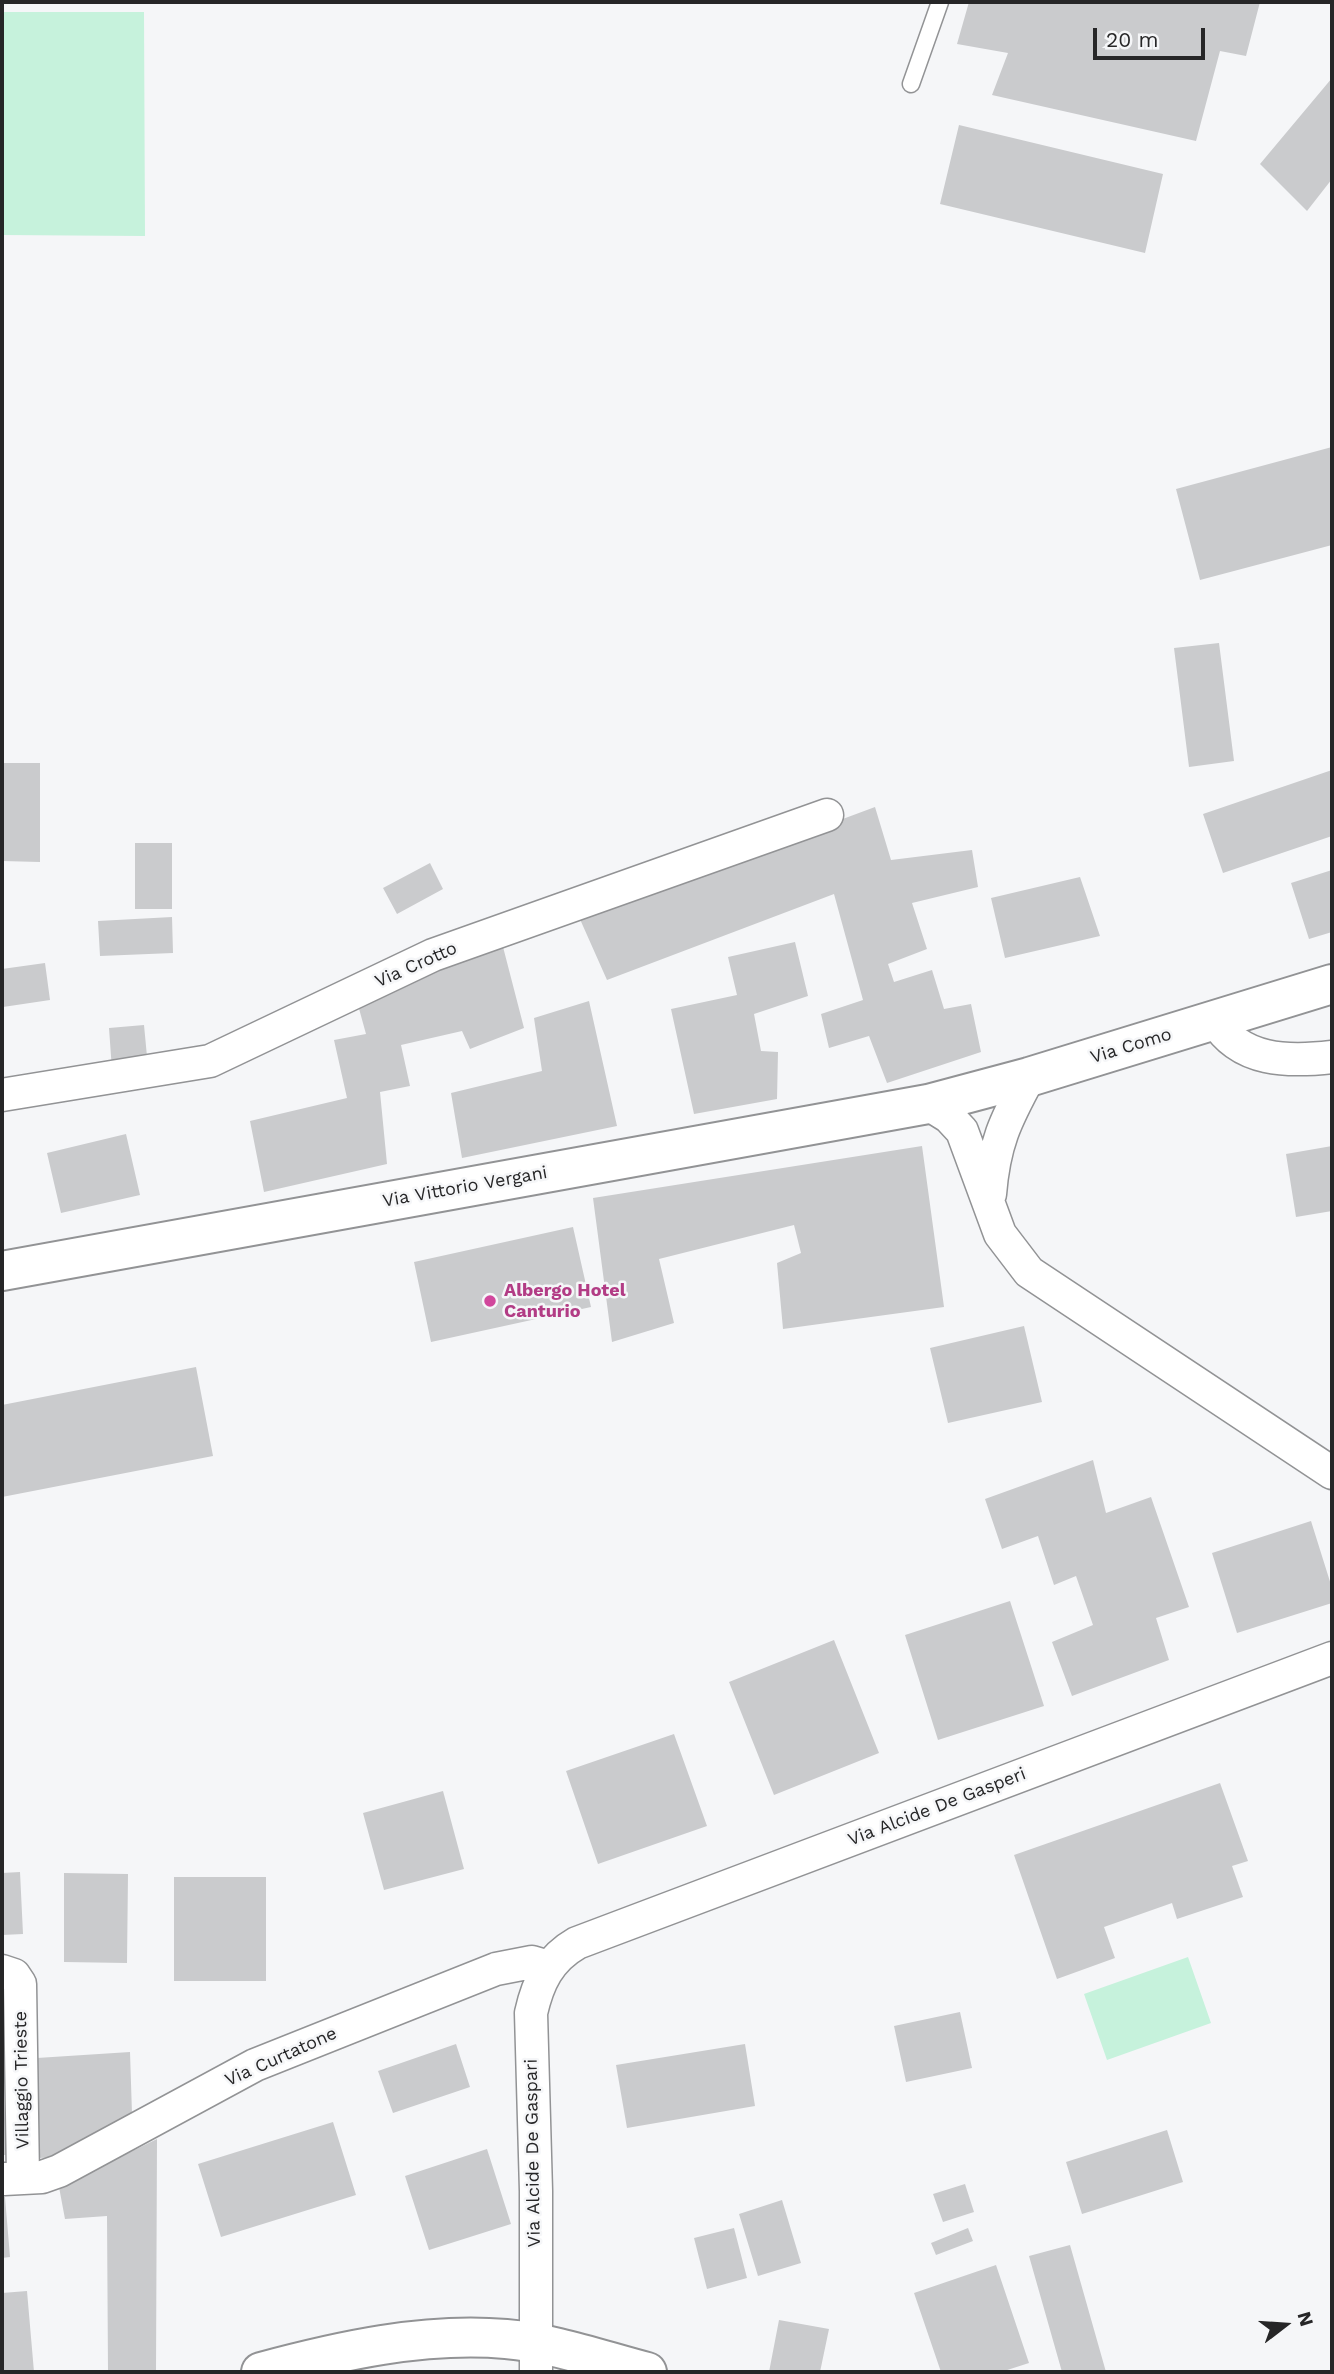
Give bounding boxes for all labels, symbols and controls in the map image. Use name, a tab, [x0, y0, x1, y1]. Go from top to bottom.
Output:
scale bar	[1096, 14, 1208, 58]
text: 20 m	[1106, 27, 1158, 52]
street label: Via Crotto	[372, 937, 460, 993]
street label: Via Como	[1088, 1023, 1174, 1069]
street label: Via Vittorio Vergani	[381, 1162, 549, 1212]
place label: Albergo Hotel Canturio	[504, 1280, 626, 1322]
marker: Albergo Hotel Canturio	[482, 1293, 498, 1309]
street label: Via Alcide De Gasperi	[845, 1763, 1029, 1851]
street label: Villaggio Trieste	[10, 2011, 34, 2149]
street label: Via Curtatone	[222, 2023, 340, 2091]
street label: Via Alcide De Gaspari	[521, 2058, 545, 2248]
north arrow	[1250, 2290, 1320, 2360]
text: N	[1293, 2309, 1319, 2329]

